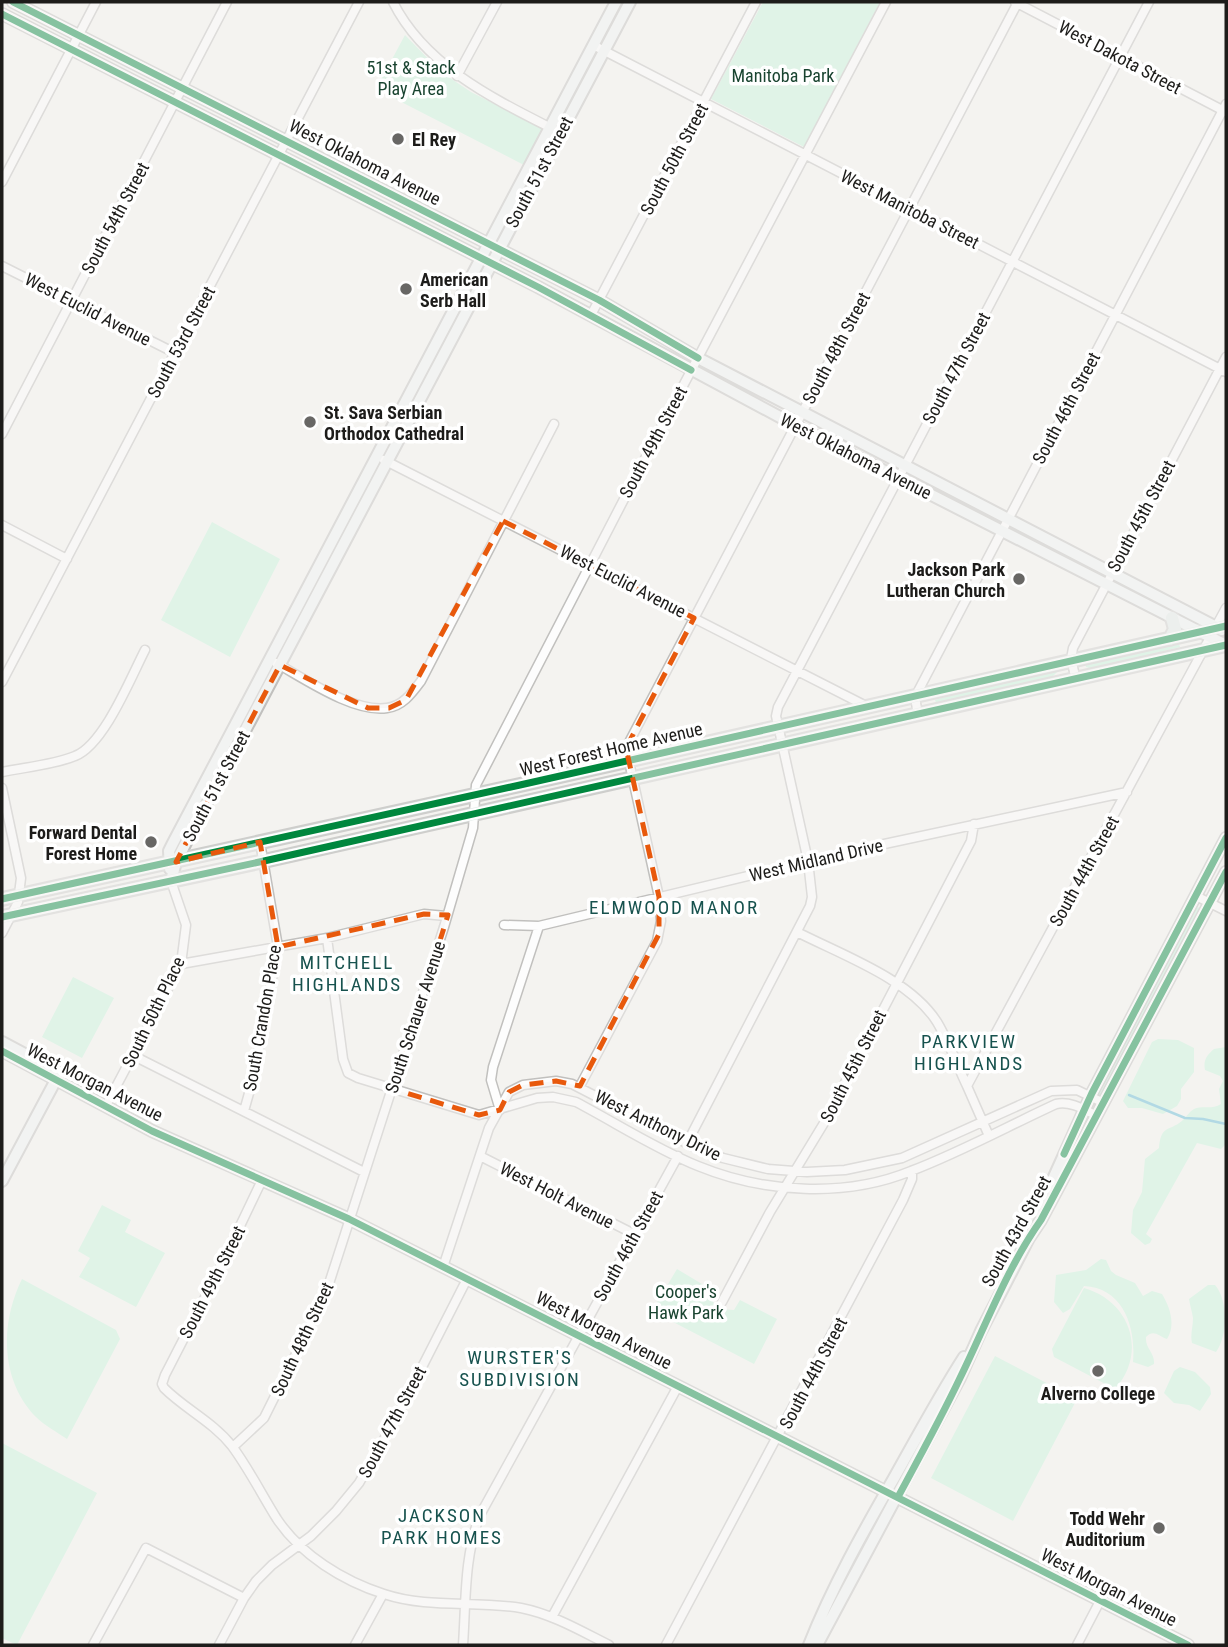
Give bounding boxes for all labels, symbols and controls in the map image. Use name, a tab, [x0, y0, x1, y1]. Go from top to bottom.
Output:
street label: West Dakota Street	[1055, 16, 1185, 98]
park label: 51st & Stack Play Area	[366, 57, 456, 99]
park label: Manitoba Park	[732, 65, 834, 86]
street label: South 50th Street	[636, 100, 712, 218]
street label: South 51st Street	[501, 113, 577, 231]
street label: West Oklahoma Avenue	[286, 115, 444, 209]
place label: El Rey	[412, 129, 456, 150]
marker: El Rey	[390, 131, 406, 147]
street label: South 54th Street	[77, 159, 153, 277]
street label: West Manitoba Street	[837, 165, 983, 253]
street label: West Euclid Avenue	[22, 268, 154, 350]
place label: American Serb Hall	[420, 269, 488, 311]
marker: American Serb Hall	[398, 281, 414, 297]
street label: South 53rd Street	[143, 283, 219, 401]
street label: South 48th Street	[798, 289, 874, 407]
street label: South 47th Street	[918, 309, 994, 427]
street label: South 46th Street	[1028, 349, 1104, 467]
street label: South 49th Street	[615, 383, 691, 501]
place label: St. Sava Serbian Orthodox Cathedral	[324, 402, 464, 444]
street label: West Oklahoma Avenue	[777, 409, 935, 503]
marker: St. Sava Serbian Orthodox Cathedral	[302, 414, 318, 430]
street label: South 45th Street	[1103, 457, 1179, 575]
street label: West Euclid Avenue	[557, 540, 689, 622]
place label: Jackson Park Lutheran Church	[887, 559, 1005, 601]
marker: Jackson Park Lutheran Church	[1011, 571, 1027, 587]
street label: West Forest Home Avenue	[518, 718, 704, 780]
street label: South 51st Street	[178, 727, 254, 845]
street label: South 44th Street	[1045, 812, 1123, 930]
place label: Forward Dental Forest Home	[29, 822, 137, 864]
marker: Forward Dental Forest Home	[143, 834, 159, 850]
street label: West Midland Drive	[747, 834, 885, 886]
district label: ELMWOOD MANOR	[589, 896, 759, 919]
street label: South Schauer Avenue	[380, 938, 450, 1096]
street label: South Crandon Place	[239, 943, 285, 1093]
district label: MITCHELL HIGHLANDS	[292, 951, 402, 996]
street label: South 50th Place	[117, 953, 189, 1071]
street label: South 45th Street	[816, 1006, 890, 1126]
district label: PARKVIEW HIGHLANDS	[914, 1030, 1024, 1075]
street label: West Morgan Avenue	[24, 1039, 166, 1125]
street label: West Anthony Drive	[591, 1085, 725, 1165]
street label: West Holt Avenue	[496, 1157, 618, 1233]
street label: South 43rd Street	[977, 1172, 1055, 1290]
street label: South 46th Street	[589, 1187, 667, 1305]
street label: South 49th Street	[175, 1222, 249, 1342]
street label: South 48th Street	[266, 1279, 338, 1399]
park label: Cooper's Hawk Park	[648, 1281, 724, 1323]
street label: West Morgan Avenue	[533, 1287, 675, 1373]
street label: South 44th Street	[775, 1314, 851, 1432]
district label: WURSTER'S SUBDIVISION	[459, 1346, 581, 1391]
street label: South 47th Street	[354, 1363, 430, 1481]
marker: Alverno College	[1090, 1363, 1106, 1379]
place label: Alverno College	[1041, 1383, 1156, 1404]
district label: JACKSON PARK HOMES	[381, 1504, 503, 1549]
place label: Todd Wehr Auditorium	[1065, 1508, 1145, 1550]
marker: Todd Wehr Auditorium	[1151, 1520, 1167, 1536]
street label: West Morgan Avenue	[1038, 1544, 1180, 1630]

